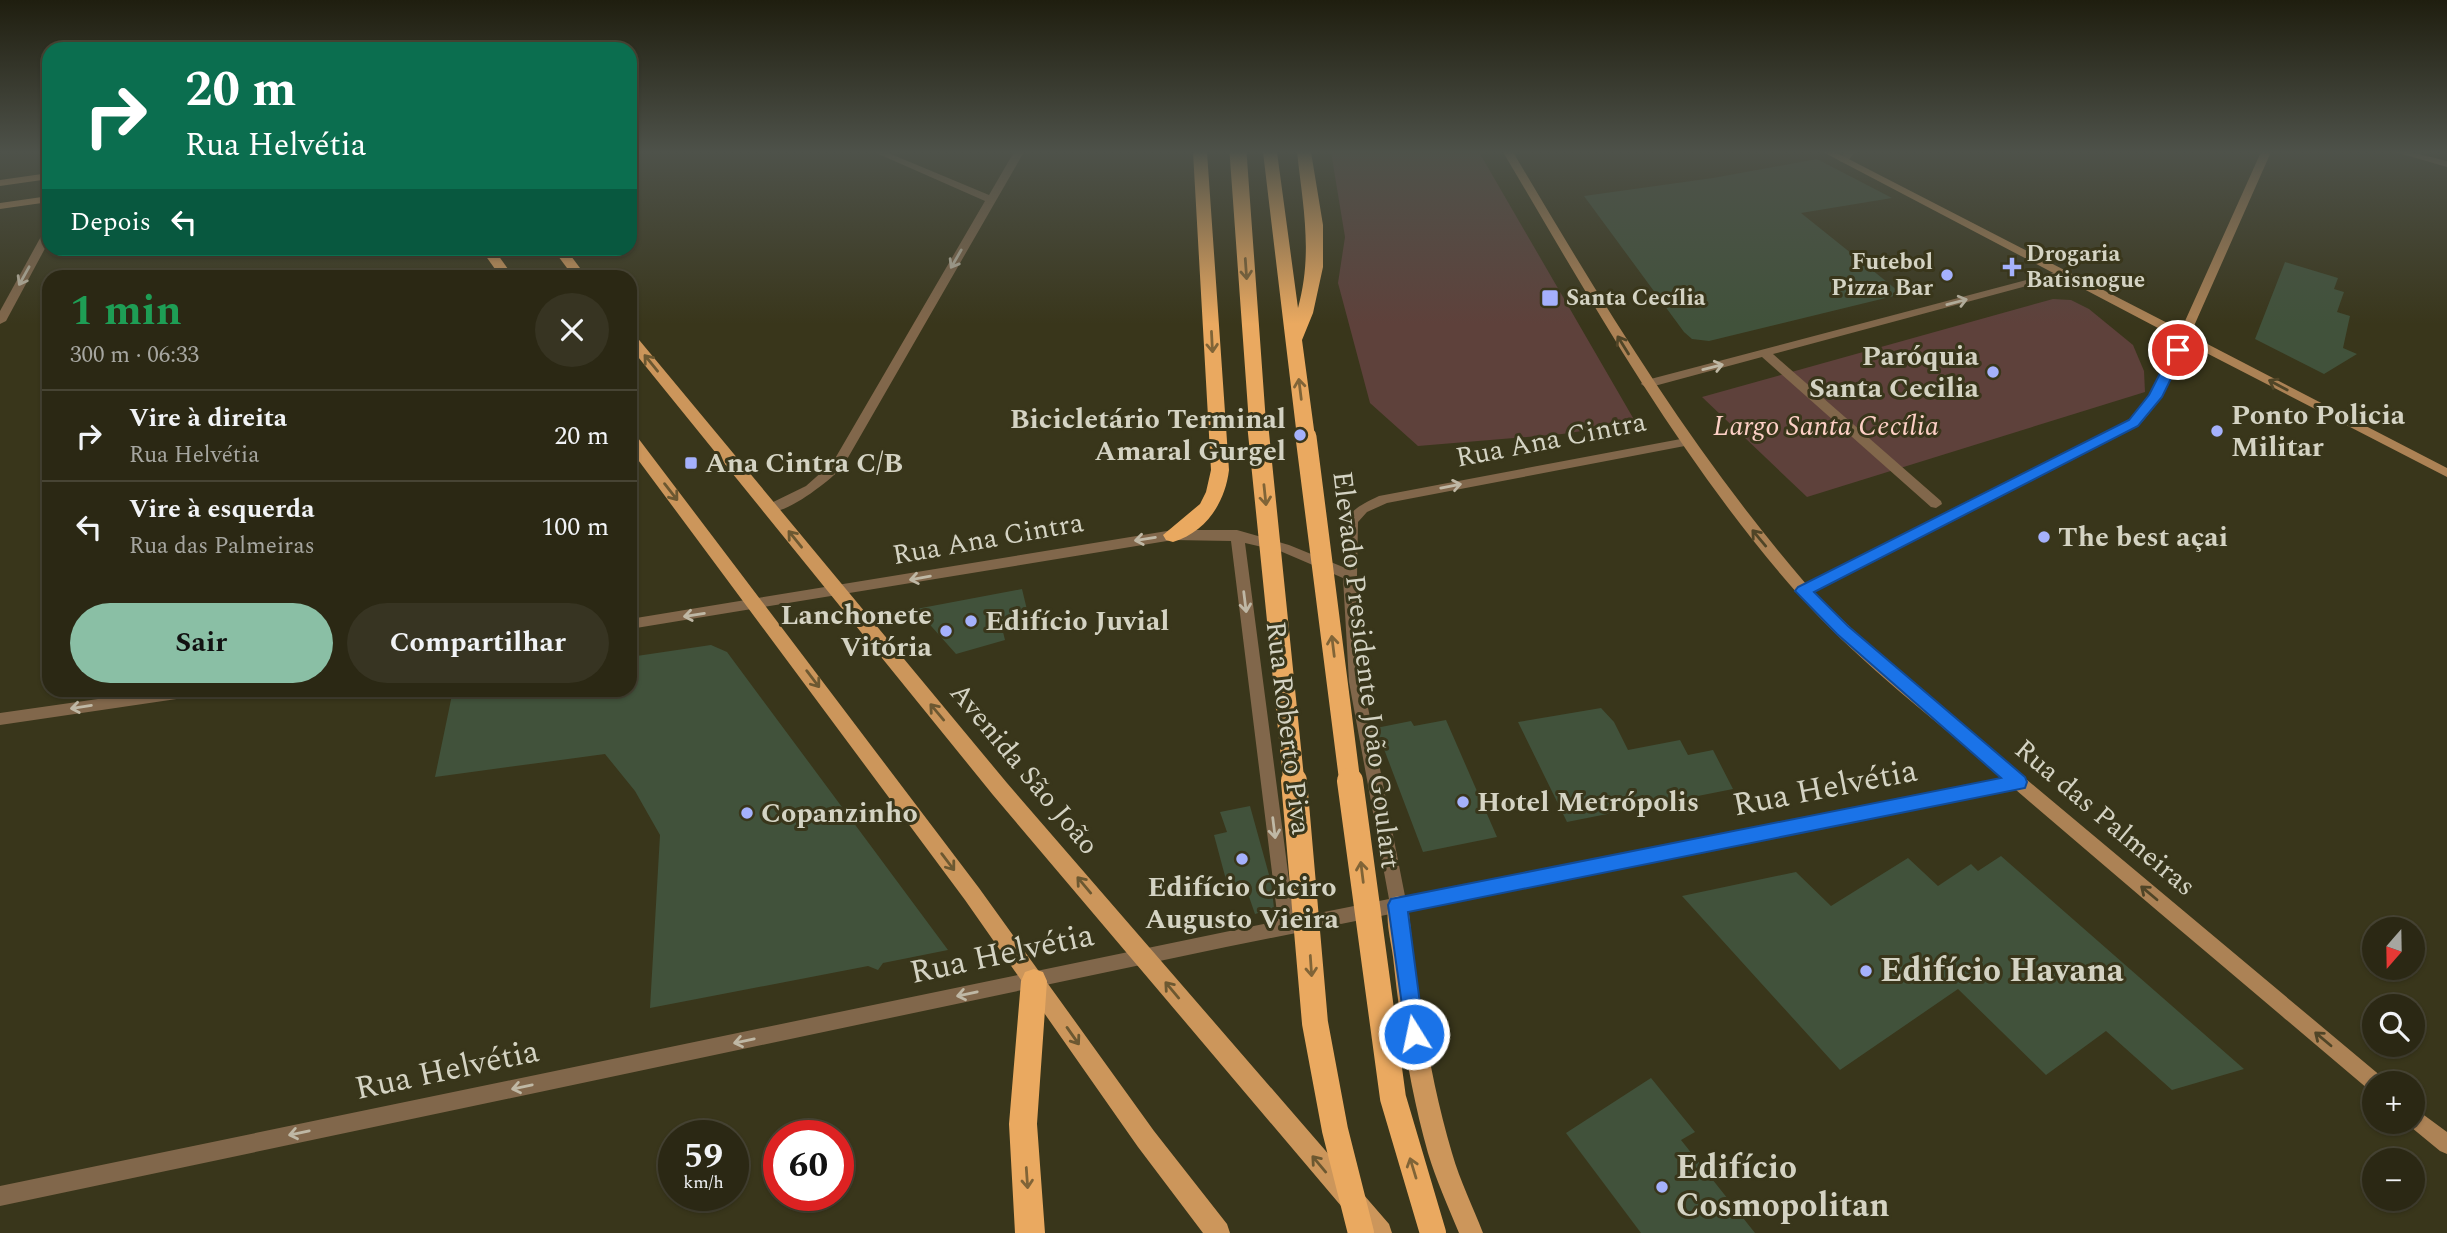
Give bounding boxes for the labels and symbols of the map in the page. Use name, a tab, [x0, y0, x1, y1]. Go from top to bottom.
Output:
place label: Drogaria Batisnogue	[2026, 237, 2145, 298]
place label: Futebol Pizza Bar	[1831, 245, 1933, 306]
one-way arrow	[949, 249, 963, 269]
one-way arrow	[1240, 257, 1253, 279]
marker: Drogaria Batisnogue	[2004, 259, 2020, 275]
one-way arrow	[17, 265, 31, 286]
marker: Futebol Pizza Bar	[1939, 267, 1955, 283]
place label: Santa Cecília	[1566, 281, 1706, 316]
marker: Santa Cecília	[1540, 288, 1560, 308]
one-way arrow	[1945, 295, 1967, 308]
pin	[2148, 320, 2208, 380]
one-way arrow	[1206, 330, 1219, 353]
one-way arrow	[1615, 335, 1629, 355]
place label: Paróquia Santa Cecilia	[1809, 335, 1980, 410]
one-way arrow	[643, 355, 658, 373]
one-way arrow	[1701, 360, 1724, 373]
marker: Paróquia Santa Cecilia	[1985, 364, 2001, 380]
one-way arrow	[2268, 377, 2289, 391]
one-way arrow	[1293, 378, 1306, 401]
place label: Ponto Policia Militar	[2231, 394, 2406, 469]
place label: Bicicletário Terminal Amaral Gurgel	[1010, 398, 1286, 473]
street label: Rua Ana Cintra	[1452, 400, 1650, 480]
park label: Largo Santa Cecília	[1713, 405, 1939, 448]
marker: Ponto Policia Militar	[2209, 423, 2225, 439]
marker: Bicicletário Terminal Amaral Gurgel	[1292, 427, 1308, 443]
place label: Ana Cintra C/B	[705, 442, 903, 485]
marker: Ana Cintra C/B	[683, 455, 699, 471]
street label: Elevado Presidente João Goulart	[1320, 468, 1412, 872]
one-way arrow	[1439, 478, 1462, 492]
one-way arrow	[664, 482, 679, 501]
one-way arrow	[1259, 484, 1272, 506]
street label: Rua Ana Cintra	[889, 501, 1087, 577]
place label: The best açai	[2058, 516, 2228, 559]
marker: The best açai	[2036, 529, 2052, 545]
one-way arrow	[1752, 530, 1767, 548]
one-way arrow	[787, 531, 802, 549]
one-way arrow	[1134, 533, 1156, 546]
one-way arrow	[909, 572, 932, 585]
one-way arrow	[1239, 591, 1252, 613]
place label: Lanchonete Vitória	[780, 594, 933, 669]
place label: Edifício Juvial	[985, 600, 1169, 643]
one-way arrow	[683, 608, 706, 621]
marker: Edifício Juvial	[963, 613, 979, 629]
street label: Rua Roberto Piva	[1254, 619, 1322, 837]
marker: Lanchonete Vitória	[938, 623, 954, 639]
one-way arrow	[1326, 635, 1339, 658]
one-way arrow	[805, 669, 820, 688]
street label: Avenida São João	[939, 673, 1109, 865]
one-way arrow	[70, 701, 93, 714]
one-way arrow	[929, 704, 944, 722]
street label: Rua das Palmeiras	[2005, 729, 2205, 907]
street label: Rua Helvétia	[1728, 746, 1922, 830]
place label: Hotel Metrópolis	[1477, 781, 1699, 824]
place label: Copanzinho	[761, 792, 918, 835]
marker: Hotel Metrópolis	[1455, 794, 1471, 810]
marker: Copanzinho	[739, 805, 755, 821]
one-way arrow	[1268, 816, 1281, 839]
marker: Edifício Ciciro Augusto Vieira	[1234, 851, 1250, 867]
one-way arrow	[941, 852, 956, 871]
one-way arrow	[1355, 861, 1368, 884]
place label: Edifício Ciciro Augusto Vieira	[1145, 866, 1340, 941]
one-way arrow	[1076, 877, 1092, 895]
one-way arrow	[2140, 885, 2158, 901]
street label: Rua Helvétia	[905, 910, 1099, 998]
north arrow	[2362, 917, 2426, 980]
place label: Edifício Havana	[1880, 946, 2124, 996]
one-way arrow	[1305, 954, 1318, 976]
marker: Edifício Havana	[1858, 963, 1874, 979]
one-way arrow	[1164, 981, 1180, 999]
one-way arrow	[956, 988, 979, 1002]
position arrow	[1377, 997, 1451, 1071]
street label: Rua Helvétia	[350, 1026, 544, 1114]
one-way arrow	[1066, 1026, 1080, 1045]
one-way arrow	[2314, 1031, 2332, 1047]
one-way arrow	[733, 1034, 756, 1048]
one-way arrow	[511, 1080, 534, 1094]
speed limit sign: 60	[763, 1120, 854, 1211]
one-way arrow	[288, 1127, 311, 1141]
place label: Edifício Cosmopolitan	[1676, 1143, 1890, 1231]
one-way arrow	[1311, 1155, 1327, 1173]
one-way arrow	[1405, 1157, 1418, 1179]
one-way arrow	[1021, 1167, 1034, 1189]
marker: Edifício Cosmopolitan	[1654, 1179, 1670, 1195]

